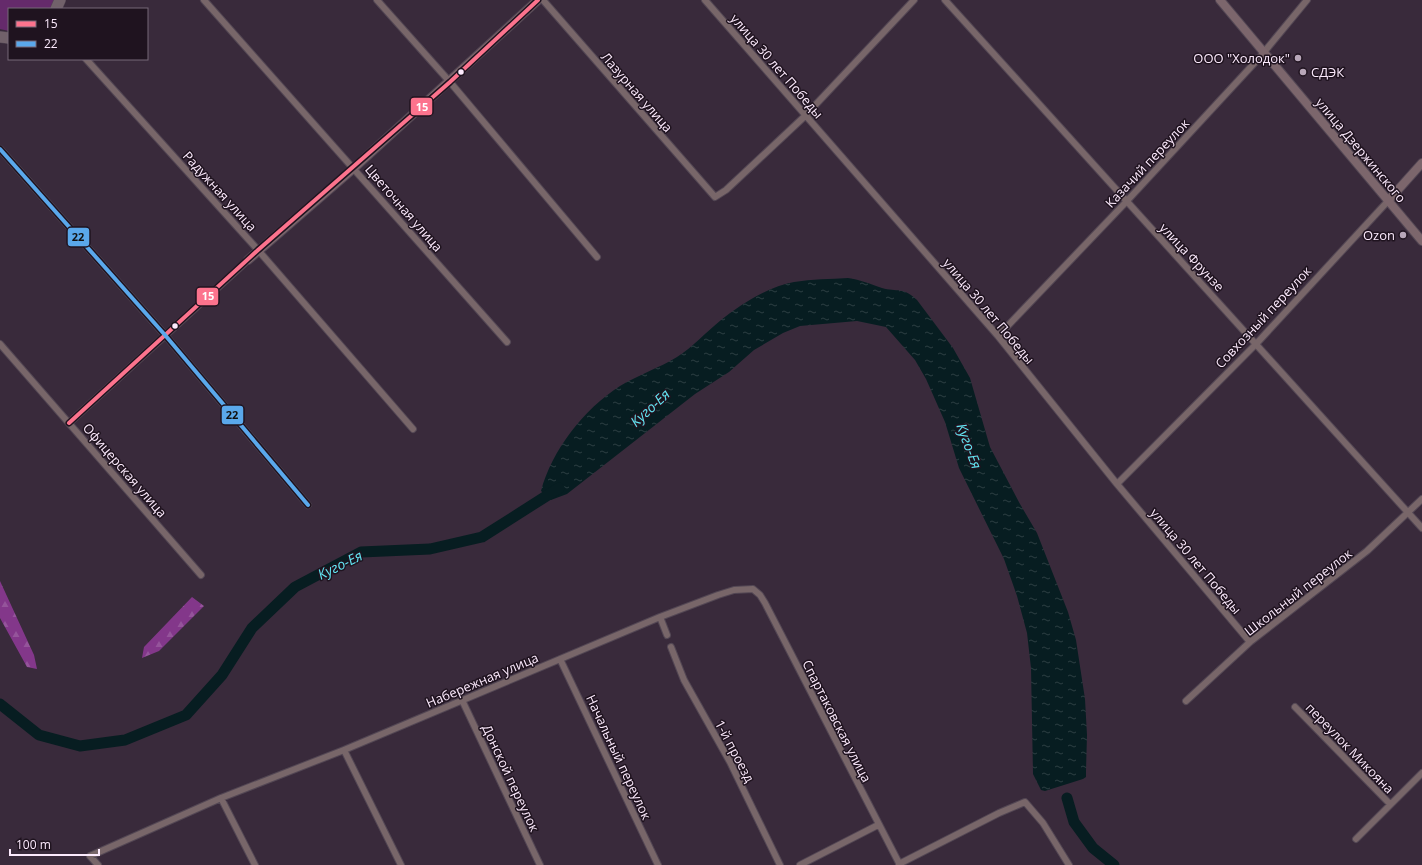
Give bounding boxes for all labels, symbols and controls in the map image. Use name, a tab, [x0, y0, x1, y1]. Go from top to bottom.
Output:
legend	[8, 8, 148, 60]
street label: улица 30 лет Победы	[727, 10, 827, 122]
text: 15	[44, 15, 58, 32]
text: 22	[44, 35, 58, 52]
street label: Лазурная улица	[597, 48, 677, 136]
place label: ООО "Холодок"	[1193, 49, 1290, 67]
marker: ООО "Холодок"	[1293, 53, 1303, 63]
place label: СДЭК	[1311, 63, 1344, 81]
unlabelled marker	[456, 67, 466, 77]
marker: СДЭК	[1298, 67, 1308, 77]
street label: улица Дзержинского	[1312, 94, 1410, 206]
line badge: 15	[410, 97, 433, 116]
text: 15	[416, 99, 428, 114]
street label: Казачий переулок	[1101, 114, 1193, 211]
street label: Радужная улица	[179, 147, 261, 235]
street label: Цветочная улица	[361, 161, 447, 255]
street label: улица Фрунзе	[1156, 219, 1228, 295]
place label: Ozon	[1363, 226, 1395, 244]
line badge: 22	[67, 227, 90, 247]
text: 22	[72, 229, 84, 244]
marker: Ozon	[1398, 230, 1408, 240]
street label: улица 30 лет Победы	[939, 254, 1039, 368]
street label: Совхозный переулок	[1211, 262, 1315, 372]
line badge: 15	[196, 287, 219, 306]
text: 15	[202, 288, 214, 303]
unlabelled marker	[170, 321, 180, 331]
water label: Куго-Ея	[626, 384, 674, 431]
line badge: 22	[221, 405, 244, 425]
text: 22	[226, 407, 238, 422]
street label: Офицерская улица	[79, 419, 171, 521]
water label: Куго-Ея	[952, 420, 987, 471]
street label: улица 30 лет Победы	[1146, 504, 1246, 618]
street label: Школьный переулок	[1240, 544, 1356, 640]
water label: Куго-Ея	[314, 546, 365, 584]
street label: Набережная улица	[423, 648, 541, 712]
street label: Спартаковская улица	[798, 657, 876, 785]
street label: Начальный переулок	[582, 692, 656, 823]
street label: переулок Микояна	[1302, 699, 1398, 797]
street label: 1-й проезд	[711, 717, 759, 786]
street label: Донской переулок	[478, 721, 544, 835]
scale bar	[10, 831, 99, 857]
text: 100 m	[16, 836, 51, 853]

